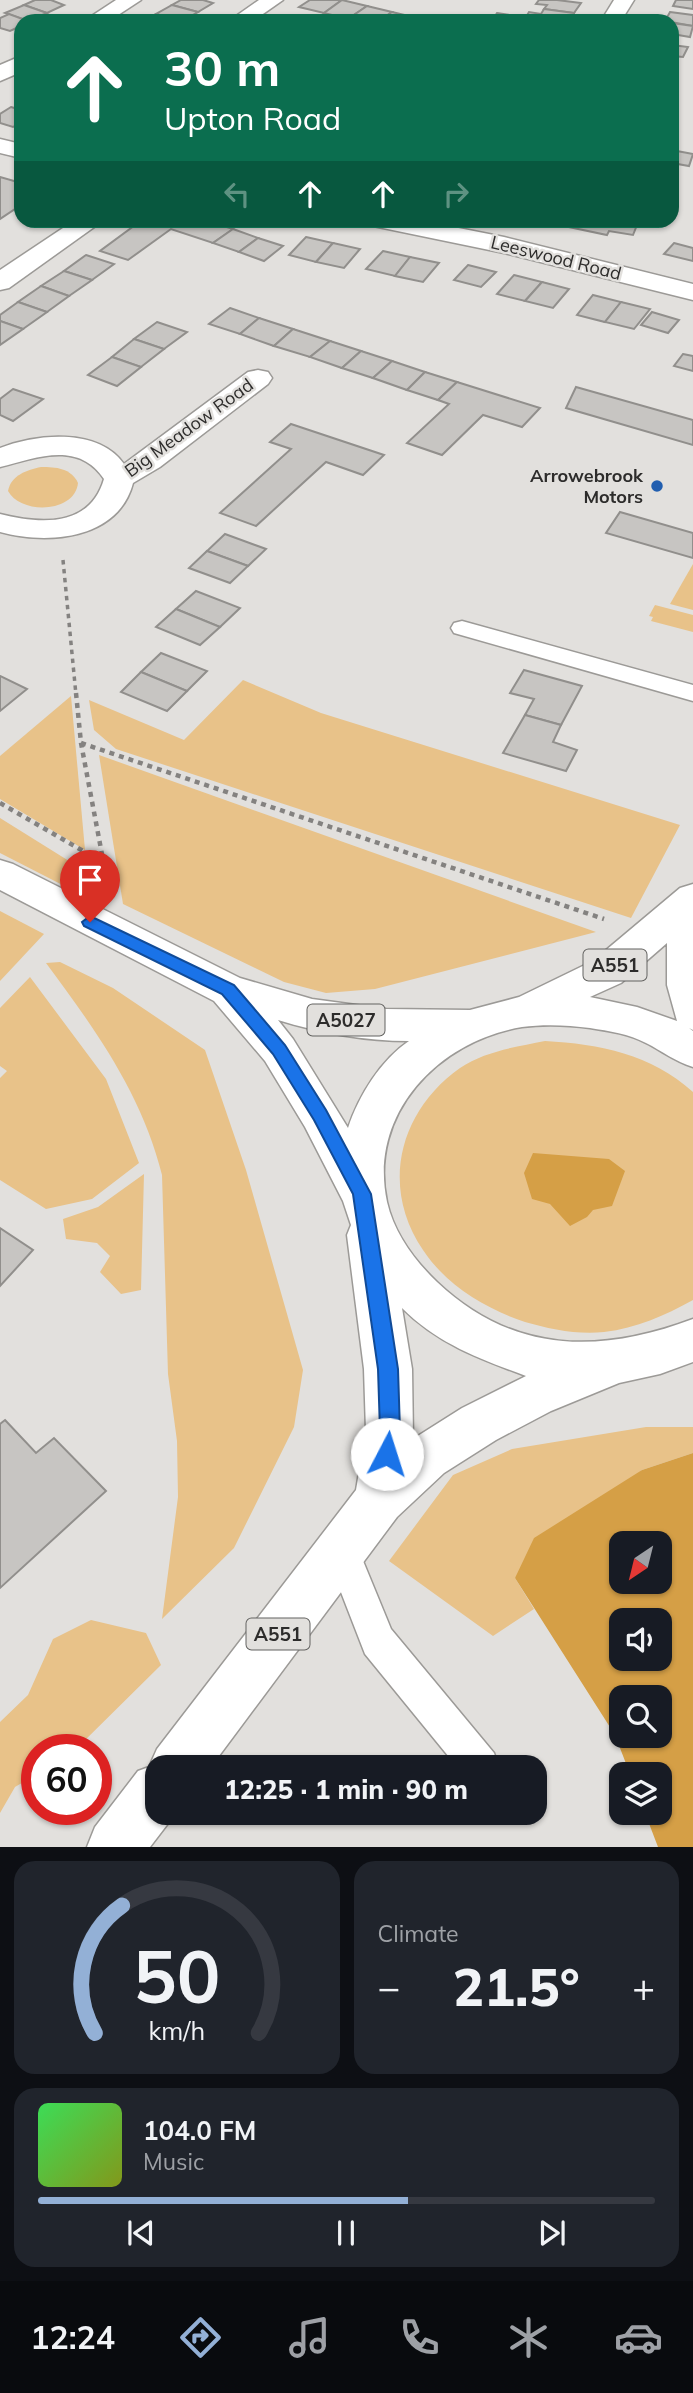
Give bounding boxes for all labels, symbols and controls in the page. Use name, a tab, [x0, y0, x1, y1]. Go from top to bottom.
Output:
text: 30 m	[164, 37, 280, 98]
icon: ahead	[49, 42, 140, 133]
text: Upton Road	[164, 98, 341, 138]
icon: left	[218, 175, 256, 213]
icon: ahead	[291, 175, 329, 213]
icon: ahead	[364, 175, 402, 213]
icon: right	[437, 175, 475, 213]
street label: Leeswood Road	[488, 230, 624, 285]
street label: Big Meadow Road	[120, 373, 258, 482]
place label: Arrowebrook Motors	[530, 464, 644, 508]
marker: Arrowebrook Motors	[649, 478, 665, 494]
pin	[60, 850, 120, 922]
icon: arrive	[71, 861, 109, 899]
road number: A551	[584, 950, 646, 981]
road number: A5027	[308, 1004, 384, 1036]
position arrow	[350, 1417, 424, 1491]
north arrow	[609, 1531, 672, 1594]
map controls	[609, 1531, 672, 1825]
button: sound	[609, 1608, 672, 1671]
road number: A551	[246, 1618, 310, 1650]
button: search	[609, 1685, 672, 1748]
speed limit sign: 60	[21, 1734, 112, 1825]
button: layers	[609, 1762, 672, 1825]
text: 12:25 · 1 min · 90 m	[224, 1773, 468, 1806]
text: Climate	[378, 1919, 459, 1948]
text: 50	[133, 1931, 220, 2022]
text: 21.5°	[453, 1954, 580, 2019]
text: −	[378, 1963, 400, 2011]
text: +	[632, 1963, 655, 2011]
text: km/h	[148, 2015, 205, 2046]
text: 104.0 FM	[143, 2114, 256, 2147]
text: Music	[143, 2147, 204, 2176]
icon: previous	[122, 2214, 160, 2252]
icon: pause	[327, 2214, 365, 2252]
icon: next	[533, 2214, 571, 2252]
icon: directions	[176, 2313, 225, 2362]
icon: music	[285, 2313, 334, 2362]
icon: phone	[395, 2313, 444, 2362]
icon: climate	[504, 2313, 553, 2362]
icon: car	[614, 2313, 663, 2362]
text: 12:24	[30, 2317, 115, 2357]

